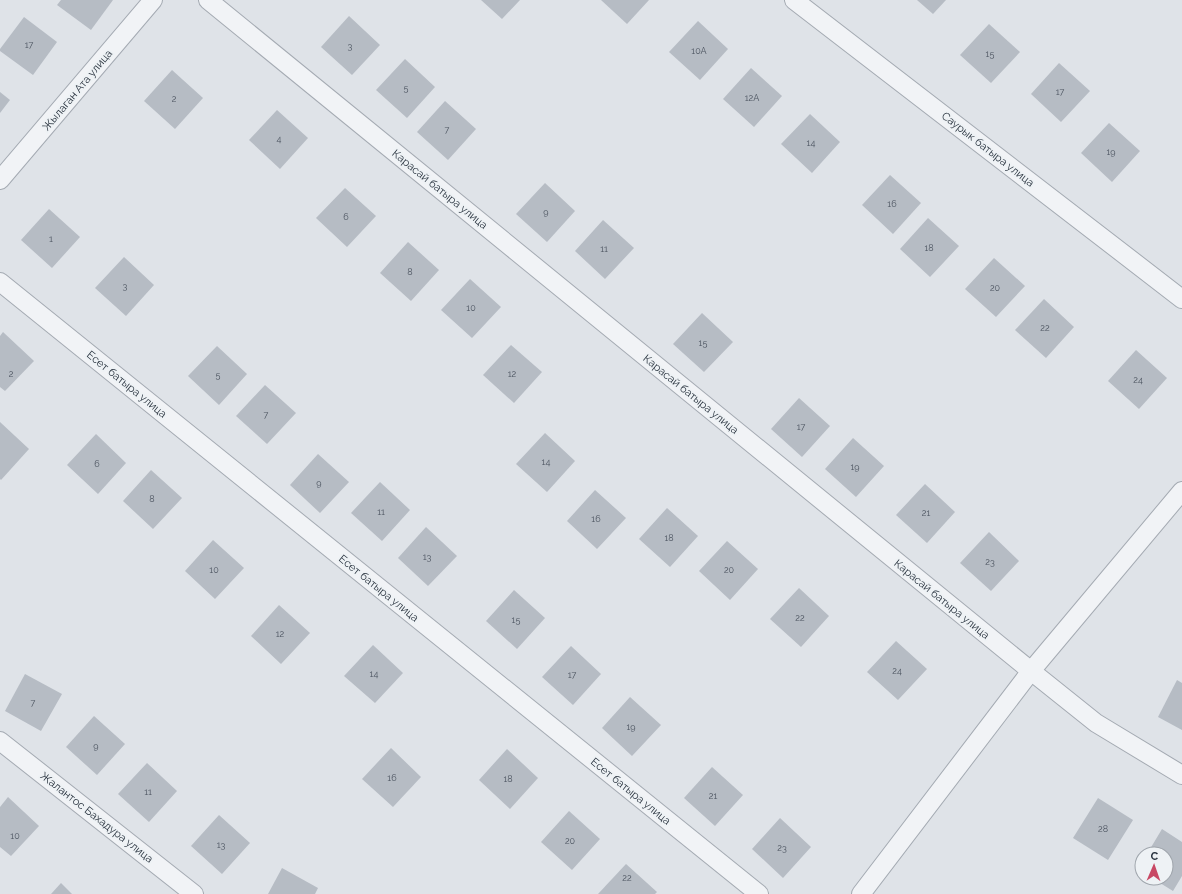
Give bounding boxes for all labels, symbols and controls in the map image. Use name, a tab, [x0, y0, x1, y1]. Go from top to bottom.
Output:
house number: 17	[25, 40, 33, 50]
house number: 3	[348, 41, 353, 51]
house number: 10A	[691, 46, 707, 56]
street label: Жылаган Ата улица	[40, 47, 115, 133]
house number: 15	[986, 49, 994, 59]
house number: 5	[404, 83, 409, 93]
house number: 17	[1056, 87, 1064, 97]
house number: 12A	[745, 93, 759, 103]
house number: 2	[172, 94, 177, 104]
street label: Саурык батыра улица	[939, 109, 1037, 190]
house number: 7	[445, 125, 450, 135]
house number: 4	[277, 134, 282, 144]
house number: 14	[807, 138, 815, 148]
street label: Карасай батыра улица	[389, 147, 490, 232]
house number: 19	[1106, 147, 1116, 157]
house number: 16	[887, 199, 897, 209]
house number: 9	[543, 207, 549, 217]
house number: 6	[343, 212, 349, 222]
house number: 1	[49, 234, 53, 244]
house number: 18	[924, 243, 934, 253]
house number: 11	[600, 244, 608, 254]
house number: 8	[407, 267, 413, 277]
house number: 3	[123, 281, 128, 291]
house number: 20	[990, 283, 1001, 293]
house number: 10	[466, 303, 476, 313]
house number: 22	[1040, 323, 1050, 333]
house number: 15	[699, 338, 707, 348]
street label: Есет батыра улица	[84, 348, 169, 421]
street label: Карасай батыра улица	[640, 352, 741, 437]
house number: 2	[9, 369, 14, 379]
house number: 12	[508, 369, 517, 379]
house number: 5	[216, 370, 221, 380]
house number: 24	[1133, 375, 1143, 385]
house number: 7	[264, 410, 269, 420]
house number: 17	[797, 422, 805, 432]
house number: 14	[542, 457, 550, 467]
house number: 6	[94, 459, 100, 469]
house number: 19	[850, 462, 860, 472]
house number: 9	[316, 478, 322, 488]
house number: 8	[149, 494, 155, 504]
house number: 11	[377, 507, 385, 517]
house number: 21	[922, 508, 930, 518]
house number: 16	[591, 514, 601, 524]
house number: 18	[664, 533, 674, 543]
street label: Есет батыра улица	[336, 552, 421, 625]
house number: 13	[423, 552, 432, 562]
street label: Карасай батыра улица	[891, 557, 992, 642]
house number: 23	[985, 557, 995, 567]
house number: 10	[209, 565, 219, 575]
house number: 20	[724, 565, 735, 575]
house number: 22	[795, 613, 805, 623]
house number: 15	[512, 615, 520, 625]
house number: 12	[276, 629, 285, 639]
house number: 24	[892, 666, 902, 676]
house number: 14	[370, 669, 378, 679]
house number: 17	[568, 670, 576, 680]
house number: 7	[31, 698, 36, 708]
house number: 19	[626, 722, 636, 732]
house number: 9	[93, 741, 99, 751]
street label: Есет батыра улица	[588, 755, 673, 828]
street label: Жалантос Бахадура улица	[38, 769, 156, 865]
house number: 16	[387, 773, 397, 783]
house number: 18	[503, 774, 513, 784]
house number: 11	[144, 787, 152, 797]
house number: 21	[709, 791, 717, 801]
house number: 28	[1098, 824, 1108, 834]
house number: 10	[10, 831, 20, 841]
house number: 20	[565, 836, 576, 846]
house number: 13	[217, 840, 226, 850]
house number: 23	[777, 843, 787, 853]
north arrow	[1134, 846, 1174, 886]
text: С	[1150, 850, 1159, 863]
house number: 22	[622, 873, 632, 883]

